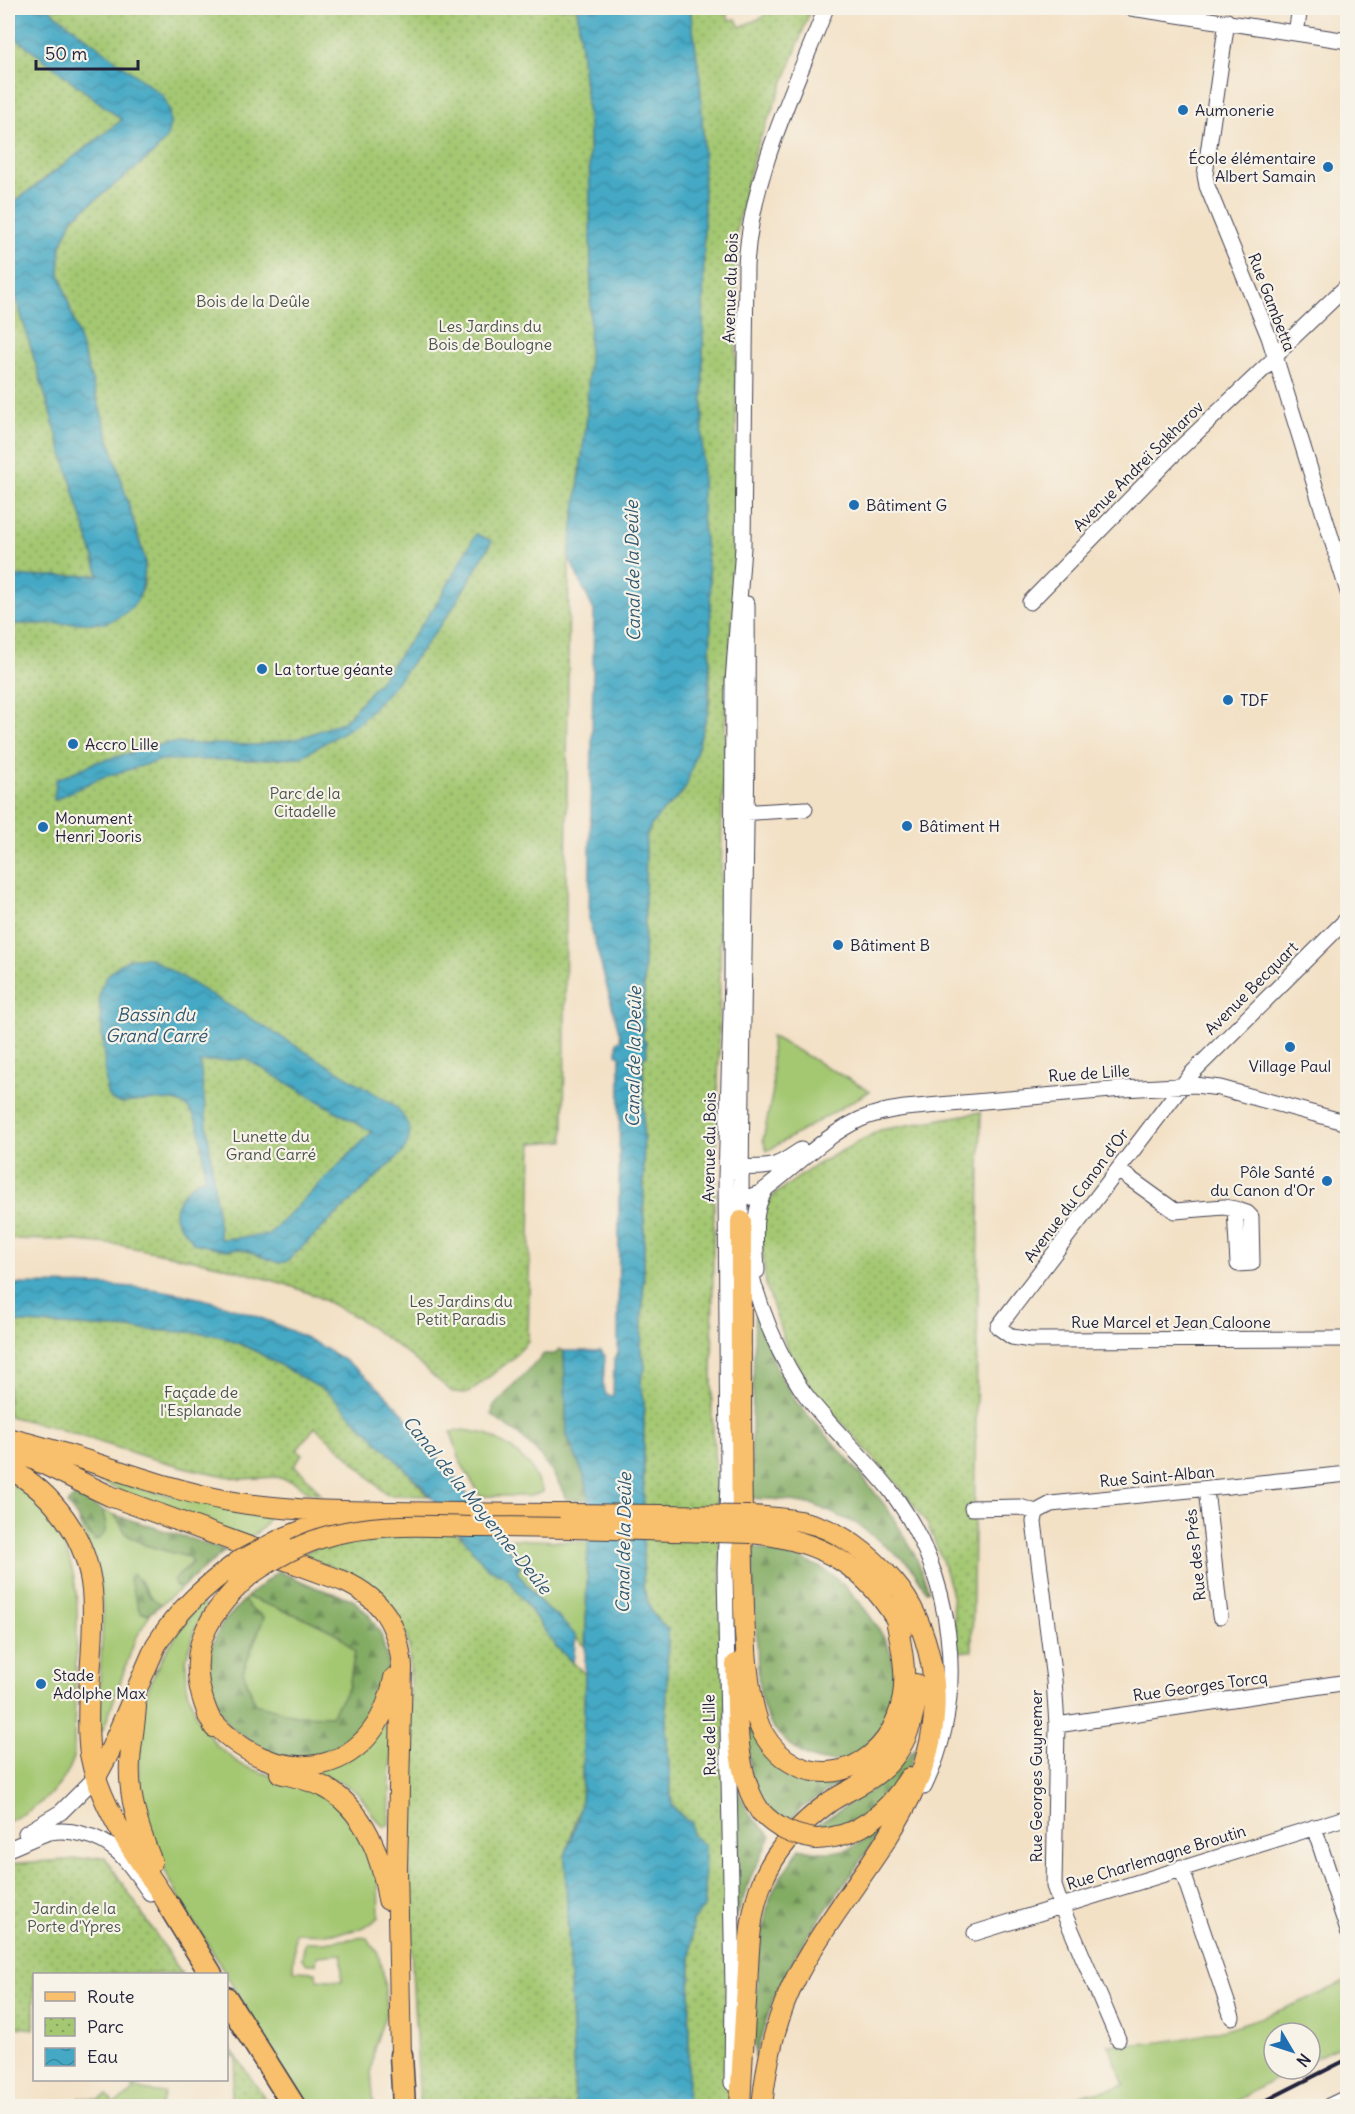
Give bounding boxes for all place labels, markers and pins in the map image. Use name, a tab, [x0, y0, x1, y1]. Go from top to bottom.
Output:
place label: Aumonerie	[1195, 100, 1274, 120]
marker: Aumonerie	[1176, 103, 1190, 117]
place label: École élémentaire Albert Samain	[1188, 148, 1316, 186]
marker: École élémentaire Albert Samain	[1321, 160, 1335, 174]
place label: Bâtiment G	[866, 495, 947, 515]
marker: Bâtiment G	[847, 498, 861, 512]
place label: La tortue géante	[274, 659, 393, 679]
marker: La tortue géante	[255, 662, 269, 676]
place label: TDF	[1240, 690, 1269, 710]
marker: TDF	[1221, 693, 1235, 707]
place label: Accro Lille	[85, 734, 159, 754]
marker: Accro Lille	[66, 737, 80, 751]
place label: Monument Henri Jooris	[55, 808, 142, 846]
place label: Bâtiment H	[919, 816, 1000, 836]
marker: Bâtiment H	[900, 819, 914, 833]
marker: Monument Henri Jooris	[36, 820, 50, 834]
place label: Bâtiment B	[850, 935, 930, 955]
marker: Bâtiment B	[831, 938, 845, 952]
marker: Village Paul	[1283, 1040, 1297, 1054]
place label: Village Paul	[1249, 1056, 1331, 1076]
place label: Pôle Santé du Canon d'Or	[1210, 1162, 1315, 1200]
marker: Pôle Santé du Canon d'Or	[1320, 1174, 1334, 1188]
place label: Stade Adolphe Max	[53, 1665, 146, 1703]
marker: Stade Adolphe Max	[34, 1677, 48, 1691]

